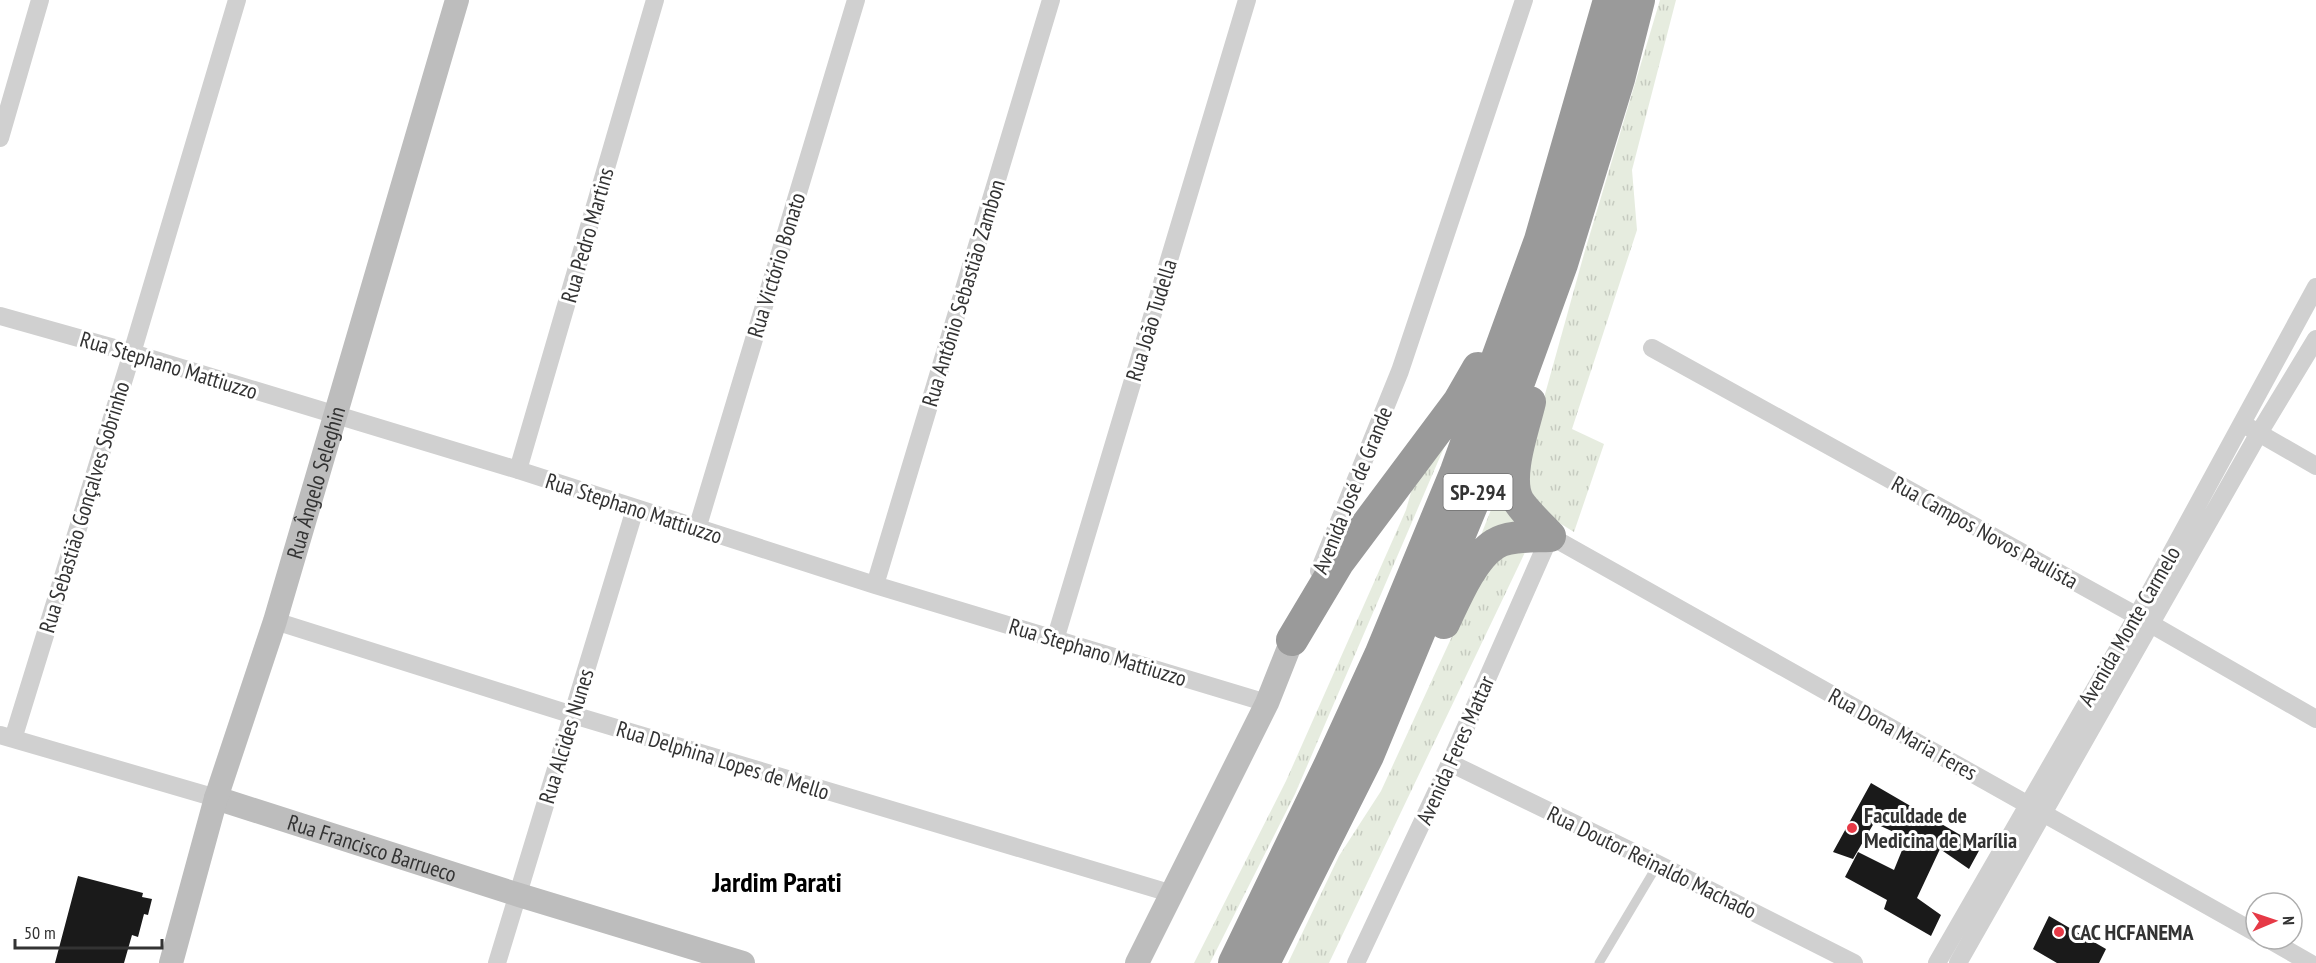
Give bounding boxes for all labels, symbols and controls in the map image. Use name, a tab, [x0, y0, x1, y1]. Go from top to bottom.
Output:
street label: Rua Pedro Martins	[554, 164, 620, 306]
street label: Rua Antônio Sebastião Zambon	[915, 176, 1011, 410]
street label: Rua Victório Bonato	[741, 189, 811, 341]
street label: Rua João Tudella	[1119, 256, 1183, 384]
street label: Rua Stephano Mattiuzzo	[77, 325, 261, 405]
street label: Rua Sebastião Gonçalves Sobrinho	[32, 378, 136, 636]
street label: Avenida José de Grande	[1306, 402, 1398, 578]
street label: Rua Ângelo Seleghin	[280, 403, 351, 562]
street label: Rua Stephano Mattiuzzo	[542, 466, 726, 550]
street label: Rua Campos Novos Paulista	[1887, 469, 2083, 595]
road number: SP-294	[1444, 474, 1512, 510]
street label: Avenida Monte Carmelo	[2072, 541, 2186, 711]
street label: Rua Stephano Mattiuzzo	[1006, 612, 1190, 692]
street label: Rua Alcides Nunes	[532, 665, 600, 807]
street label: Avenida Feres Mattar	[1410, 671, 1500, 829]
street label: Rua Dona Maria Feres	[1824, 682, 1982, 786]
street label: Rua Delphina Lopes de Mello	[613, 714, 833, 806]
street label: Rua Doutor Reinaldo Machado	[1543, 799, 1761, 925]
place label: Faculdade de Medicina de Marília	[1864, 801, 2017, 854]
street label: Rua Francisco Barrueco	[284, 808, 460, 888]
marker: Faculdade de Medicina de Marília	[1845, 821, 1859, 835]
district label: Jardim Parati	[711, 863, 842, 900]
north arrow	[2244, 891, 2304, 951]
scale bar	[15, 912, 162, 950]
text: N	[2279, 916, 2299, 925]
place label: CAC HCFANEMA	[2071, 918, 2194, 946]
text: 50 m	[24, 921, 56, 944]
marker: CAC HCFANEMA	[2052, 925, 2066, 939]

